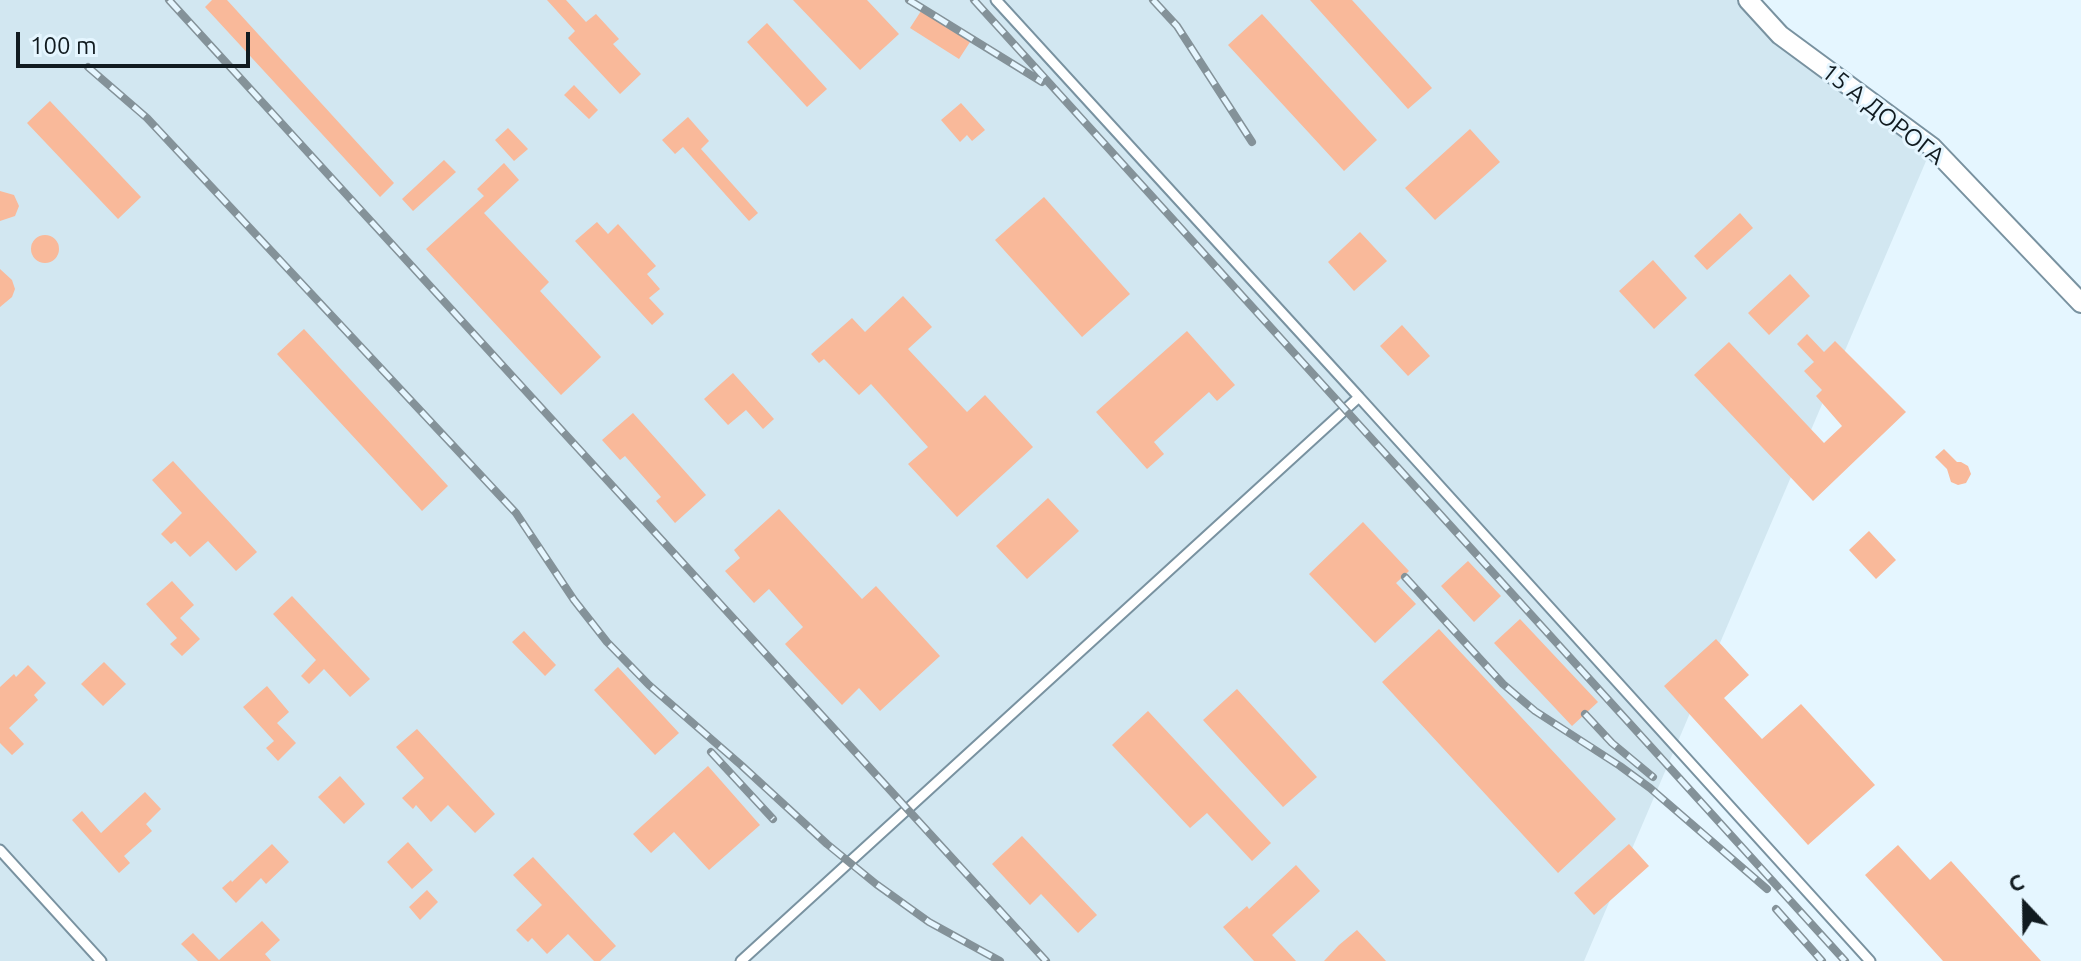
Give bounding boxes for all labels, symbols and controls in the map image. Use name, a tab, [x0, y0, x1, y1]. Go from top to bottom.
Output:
scale bar	[20, 16, 254, 66]
text: 100 m	[30, 32, 97, 59]
street label: 15 А ДОРОГА	[1816, 57, 1950, 171]
north arrow	[1985, 865, 2065, 945]
text: С	[2005, 868, 2027, 897]

